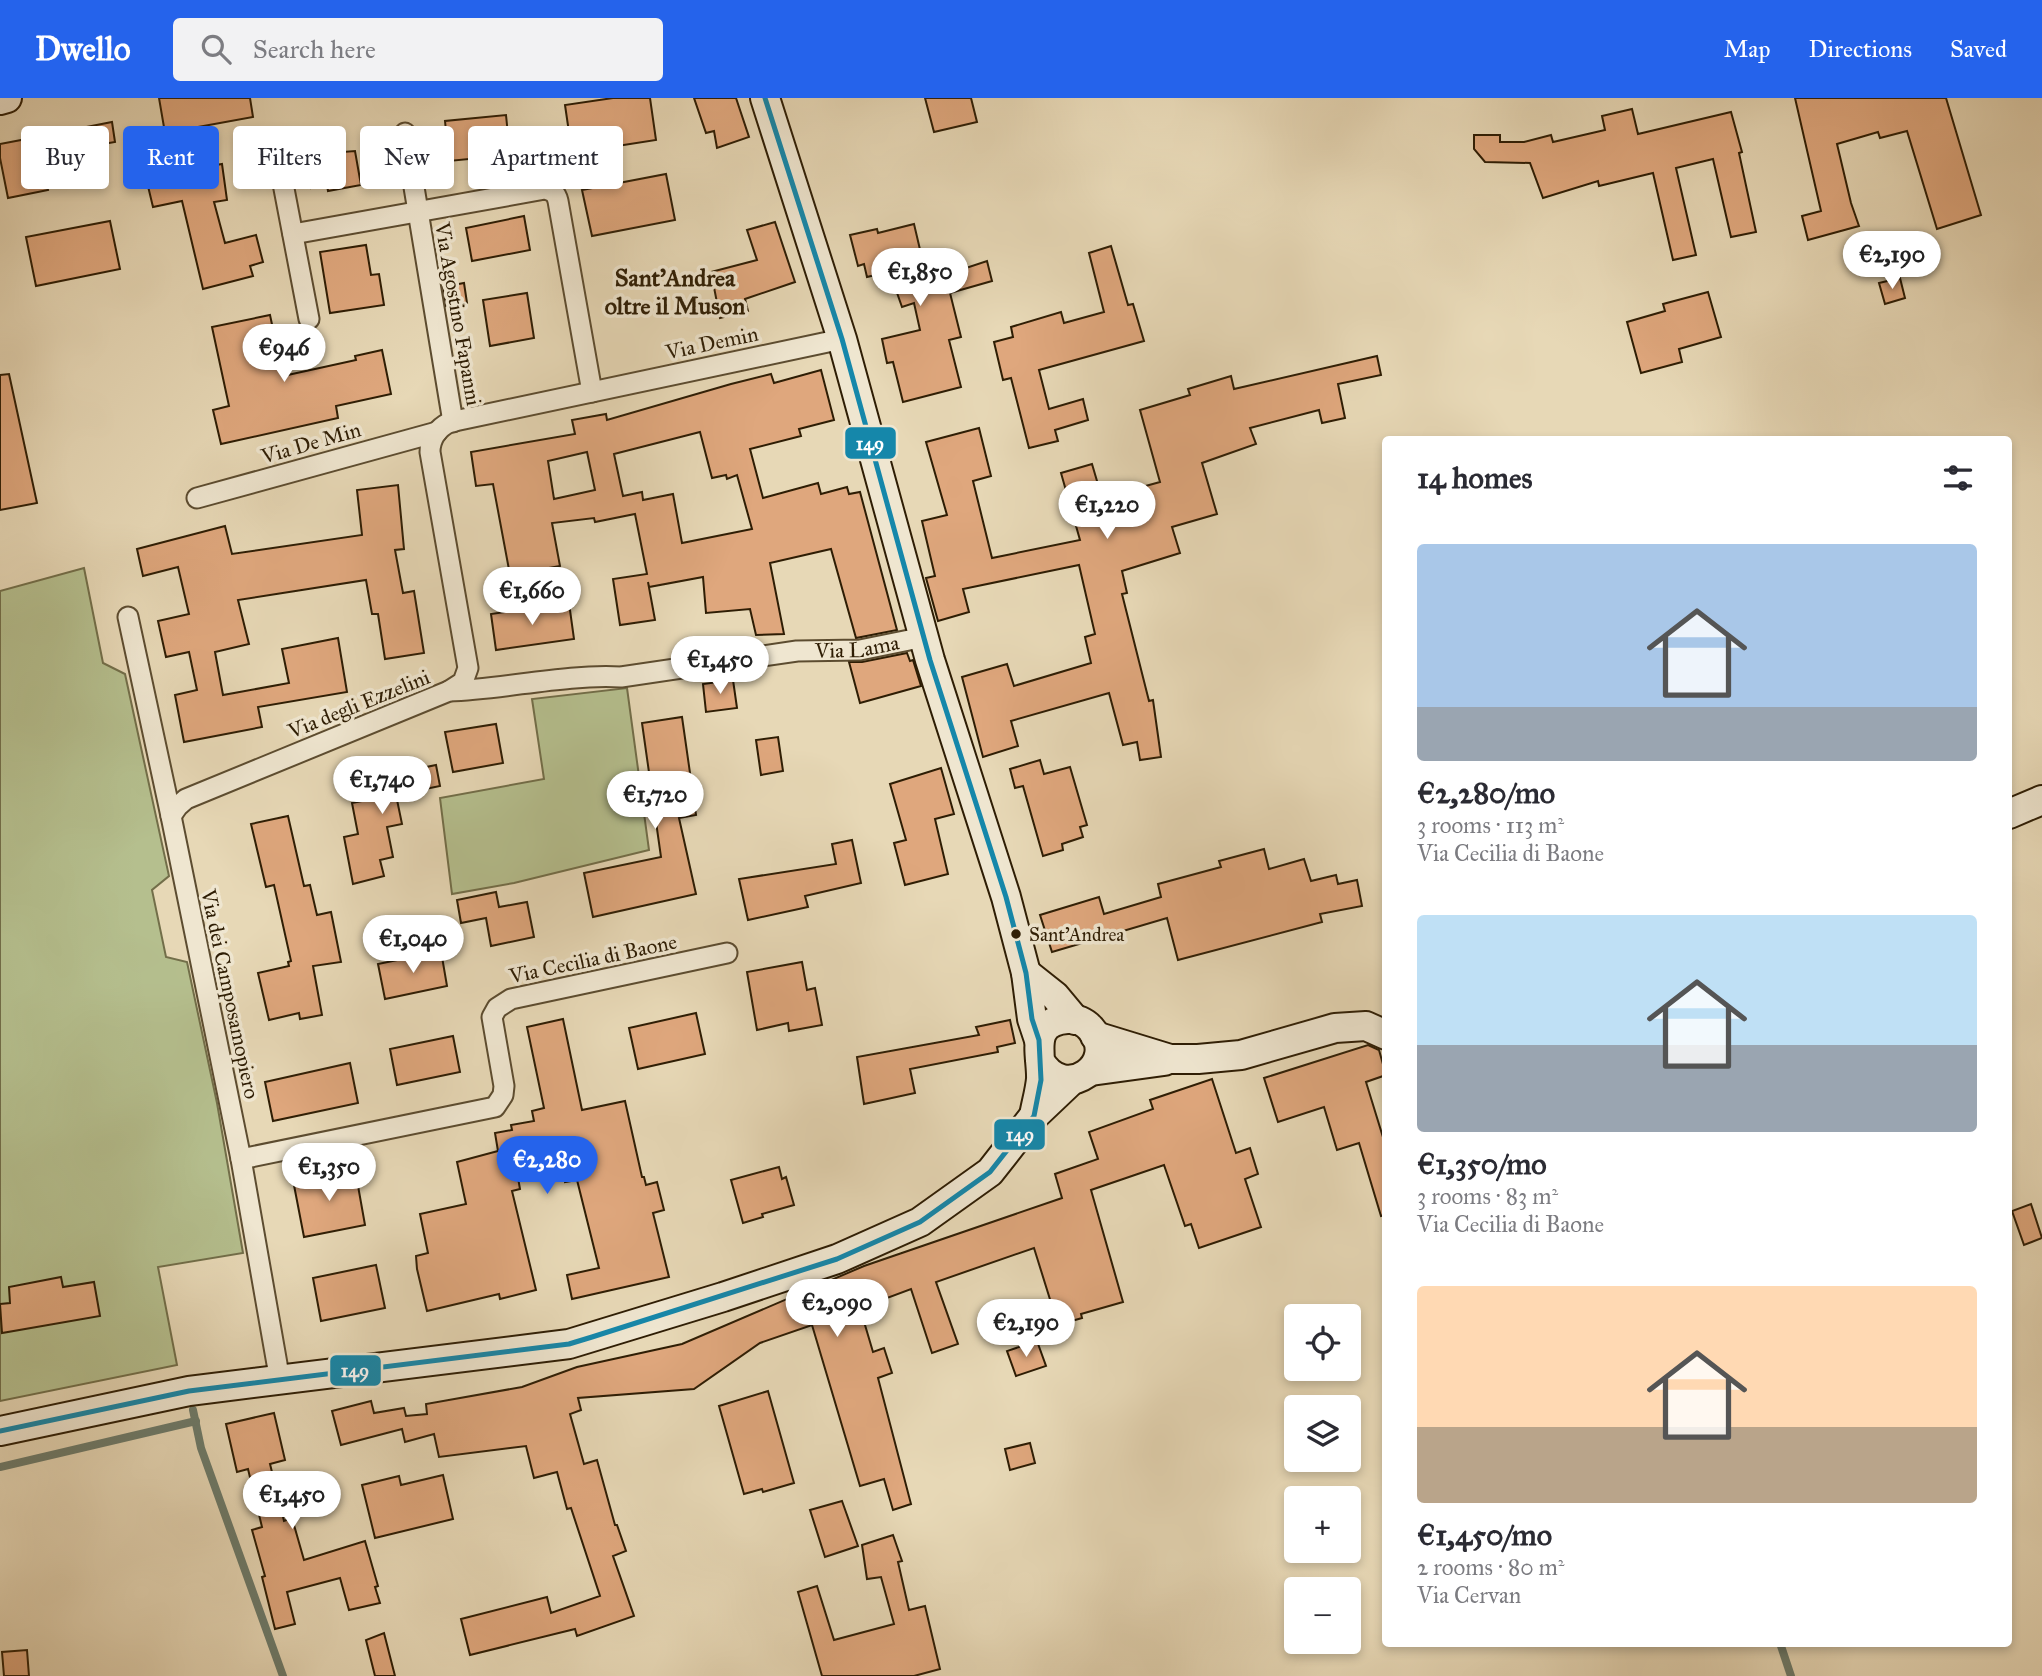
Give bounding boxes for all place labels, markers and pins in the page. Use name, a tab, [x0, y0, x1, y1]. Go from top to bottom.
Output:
pin: €2,190	[1835, 232, 1949, 291]
pin: €1,850	[863, 248, 977, 308]
pin: €946	[243, 324, 325, 384]
pin: €1,220	[1050, 482, 1164, 541]
pin: €1,660	[475, 568, 589, 627]
pin: €1,450	[663, 636, 777, 696]
pin: €1,740	[325, 756, 439, 816]
pin: €1,720	[598, 772, 712, 831]
pin: €1,040	[356, 916, 470, 975]
place label: Sant'Andrea	[1029, 923, 1125, 946]
marker: Sant'Andrea	[1009, 927, 1023, 941]
pin: €2,280	[490, 1136, 604, 1196]
pin: €1,350	[272, 1144, 386, 1203]
pin: €2,090	[780, 1280, 894, 1339]
pin: €2,190	[969, 1300, 1083, 1359]
pin: €1,450	[235, 1472, 349, 1531]

